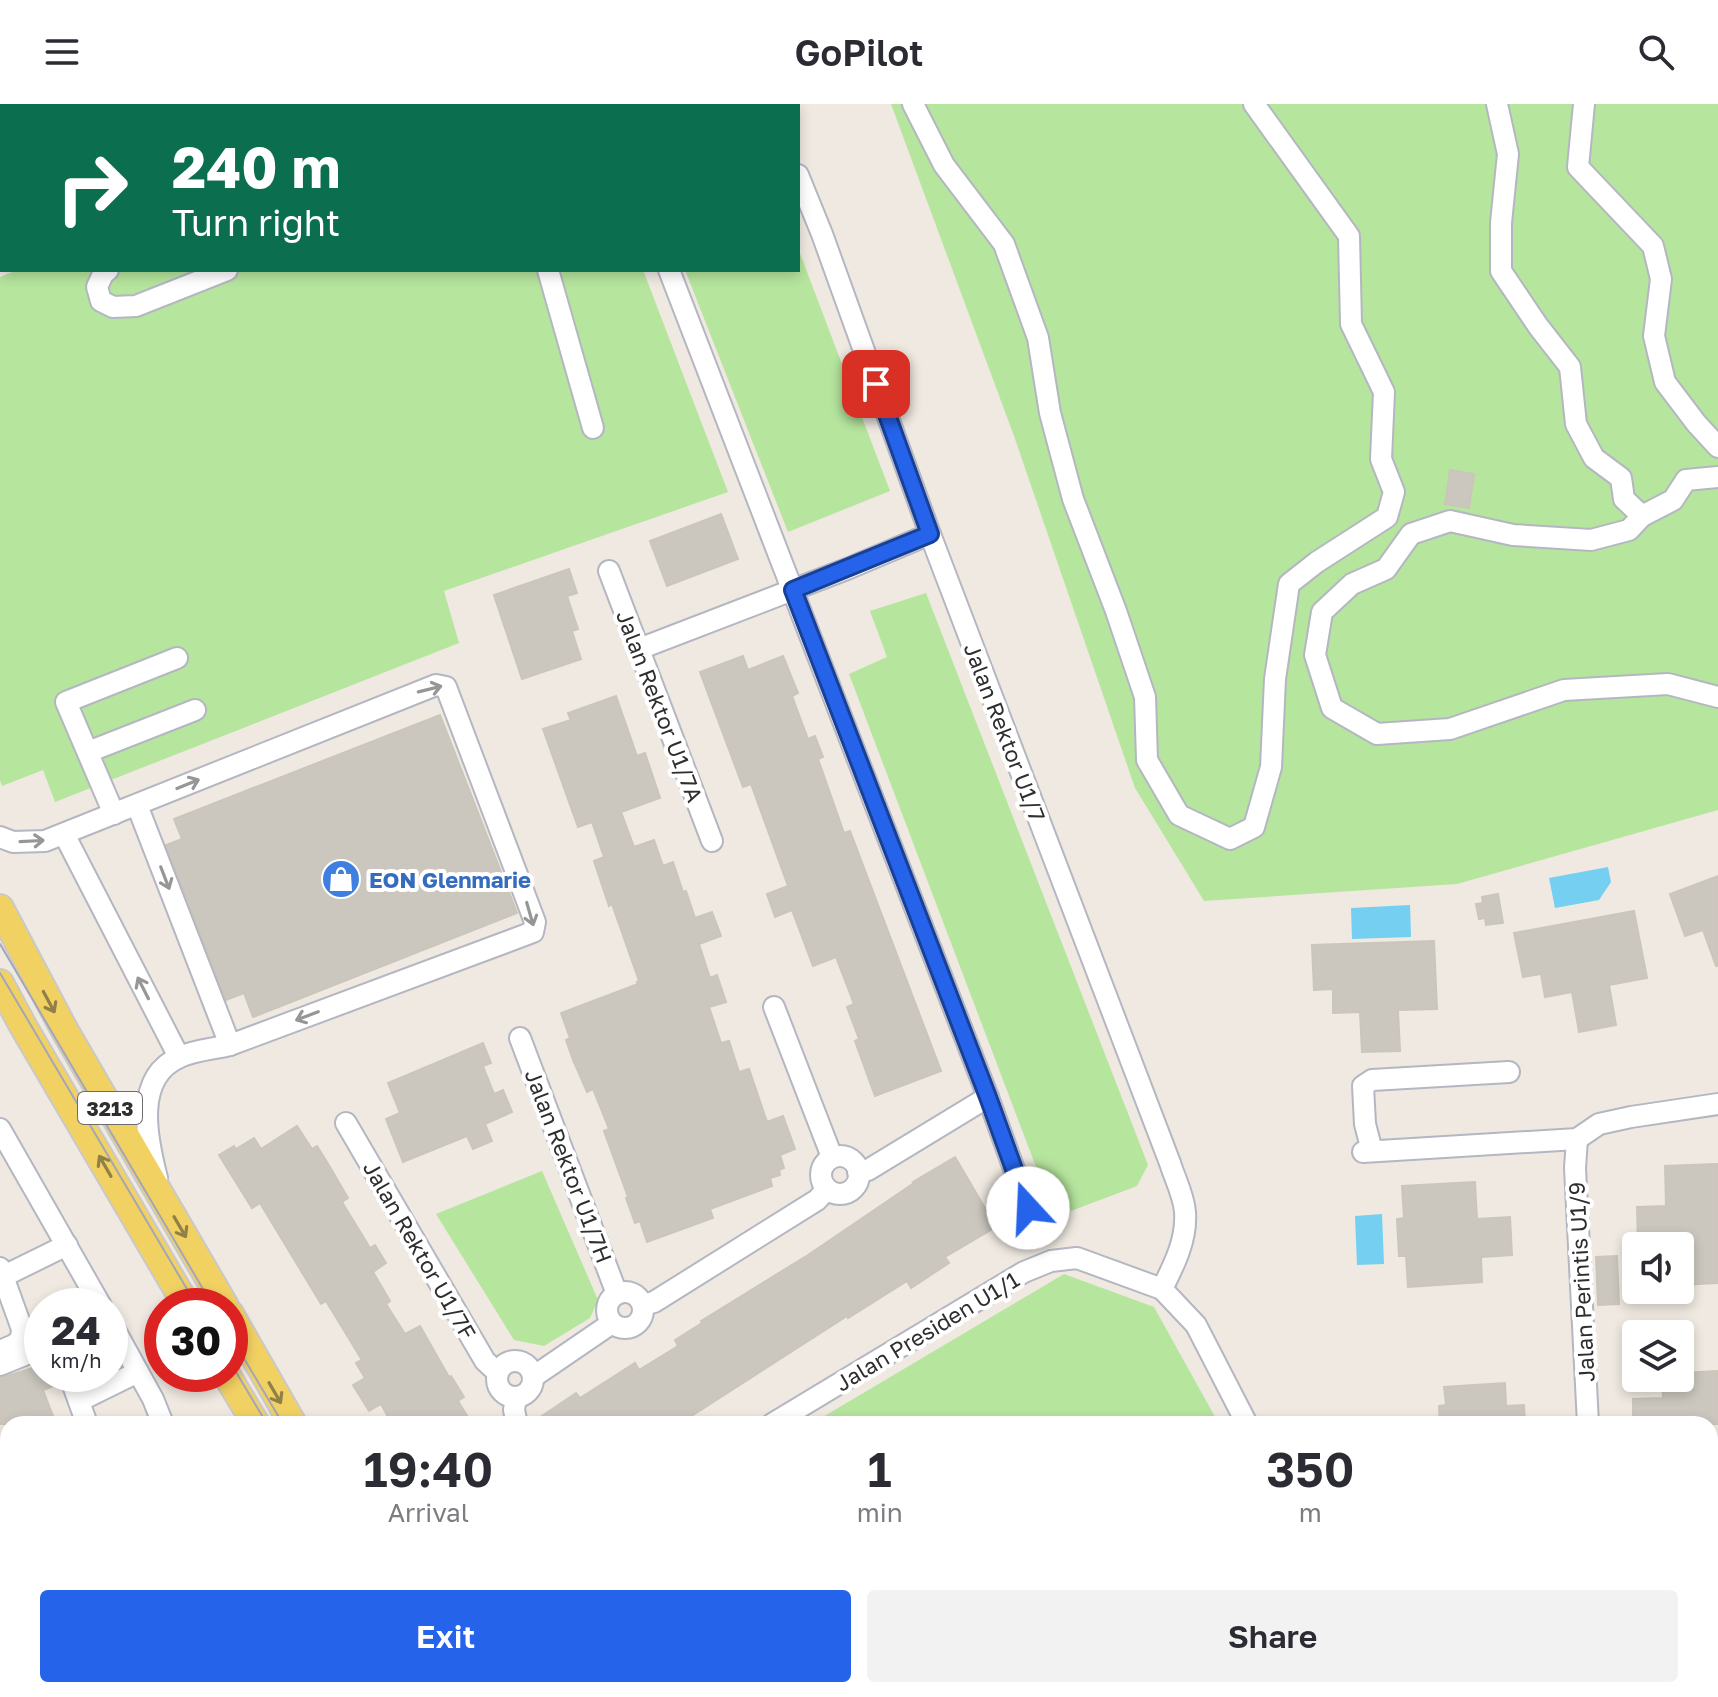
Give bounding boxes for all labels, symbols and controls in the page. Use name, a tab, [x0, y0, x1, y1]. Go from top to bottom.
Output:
icon: menu	[40, 30, 84, 74]
icon: search	[1634, 30, 1678, 74]
text: GoPilot	[795, 31, 923, 74]
text: 240 m	[172, 133, 341, 200]
icon: right	[40, 136, 144, 240]
text: Turn right	[172, 201, 340, 244]
pin	[842, 350, 910, 418]
icon: arrive	[854, 362, 898, 406]
street label: Jalan Rektor U1/7A	[611, 606, 709, 806]
street label: Jalan Rektor U1/7	[959, 639, 1051, 825]
one-way arrow	[417, 681, 442, 696]
one-way arrow	[175, 776, 200, 791]
one-way arrow	[18, 833, 45, 848]
shop icon: EON Glenmarie	[320, 858, 362, 900]
one-way arrow	[159, 865, 173, 890]
place label: EON Glenmarie	[369, 866, 531, 893]
one-way arrow	[524, 901, 538, 926]
one-way arrow	[135, 976, 151, 1000]
one-way arrow	[42, 989, 58, 1013]
one-way arrow	[295, 1010, 320, 1025]
street label: Jalan Rektor U1/7H	[520, 1065, 618, 1267]
road number: 3213	[78, 1092, 142, 1124]
one-way arrow	[97, 1155, 113, 1178]
street label: Jalan Rektor U1/7F	[358, 1156, 482, 1344]
position arrow	[986, 1166, 1070, 1250]
street label: Jalan Perintis U1/9	[1562, 1181, 1600, 1383]
one-way arrow	[173, 1214, 188, 1238]
map controls	[1622, 1232, 1694, 1392]
button: sound	[1622, 1232, 1694, 1304]
street label: Jalan Presiden U1/1	[830, 1265, 1024, 1397]
speed limit sign: 30	[144, 1288, 248, 1392]
text: 24	[51, 1306, 101, 1354]
button: layers	[1622, 1320, 1694, 1392]
text: km/h	[51, 1348, 101, 1372]
one-way arrow	[268, 1381, 283, 1405]
text: 19:40	[363, 1440, 493, 1498]
text: 1	[868, 1440, 892, 1498]
text: 350	[1266, 1440, 1355, 1498]
text: Arrival	[388, 1497, 469, 1528]
text: min	[857, 1497, 903, 1528]
text: m	[1299, 1497, 1322, 1528]
button: Exit	[40, 1590, 851, 1682]
button: Share	[867, 1590, 1678, 1682]

